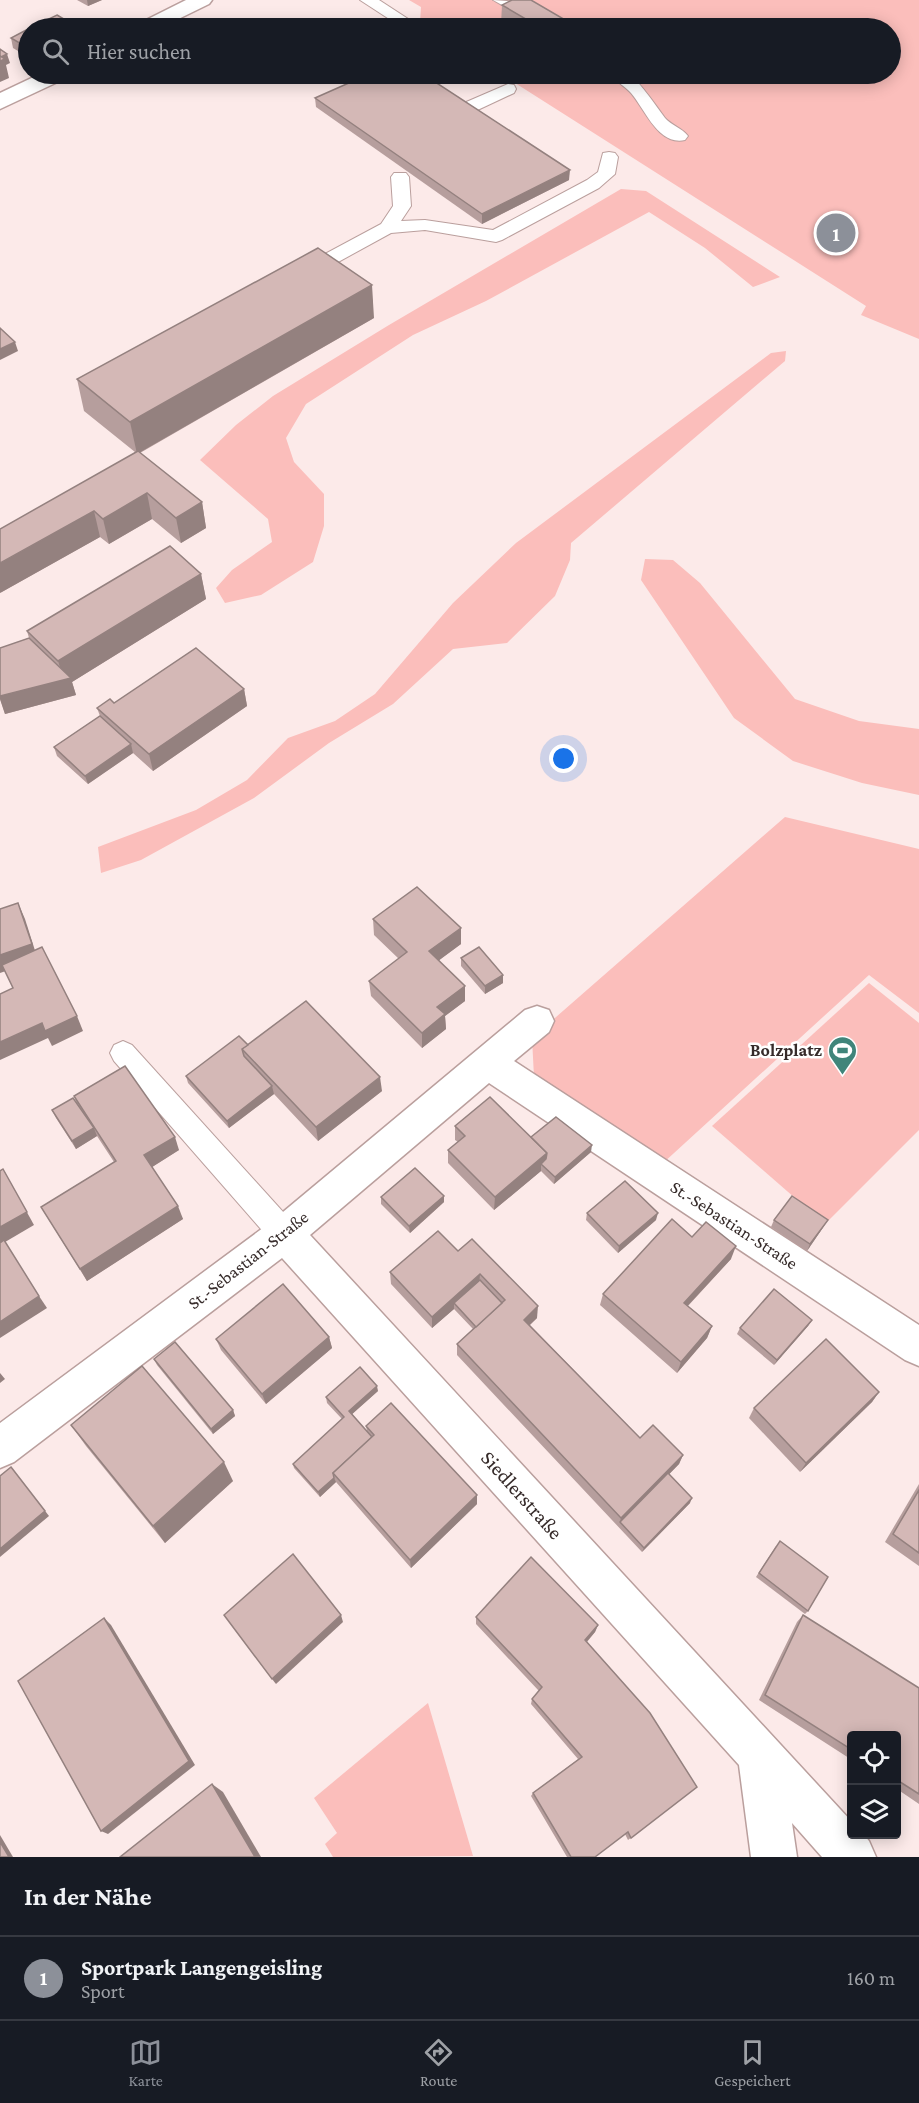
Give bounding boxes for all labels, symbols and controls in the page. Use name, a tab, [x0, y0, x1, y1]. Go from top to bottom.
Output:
search box	[18, 18, 901, 84]
icon: search	[39, 35, 72, 68]
text: Hier suchen	[87, 39, 191, 64]
pin: 1	[816, 210, 856, 256]
your location	[549, 744, 578, 773]
sports icon: Bolzplatz	[827, 1034, 859, 1076]
place label: Bolzplatz	[750, 1040, 822, 1060]
street label: St.-Sebastian-Straße	[667, 1176, 801, 1274]
street label: St.-Sebastian-Straße	[184, 1207, 312, 1313]
street label: Siedlerstraße	[476, 1446, 568, 1544]
map controls	[847, 1731, 901, 1839]
button: locate	[847, 1731, 901, 1785]
button: layers	[847, 1785, 901, 1839]
text: In der Nähe	[24, 1882, 152, 1911]
text: Sportpark Langengeisling	[81, 1955, 322, 1980]
text: 1	[40, 1967, 47, 1989]
text: 160 m	[847, 1967, 895, 1989]
text: Sport	[81, 1980, 125, 2002]
tab: Karte	[129, 2036, 163, 2089]
tab: Route	[420, 2036, 457, 2089]
tab: Gespeichert	[714, 2036, 790, 2089]

